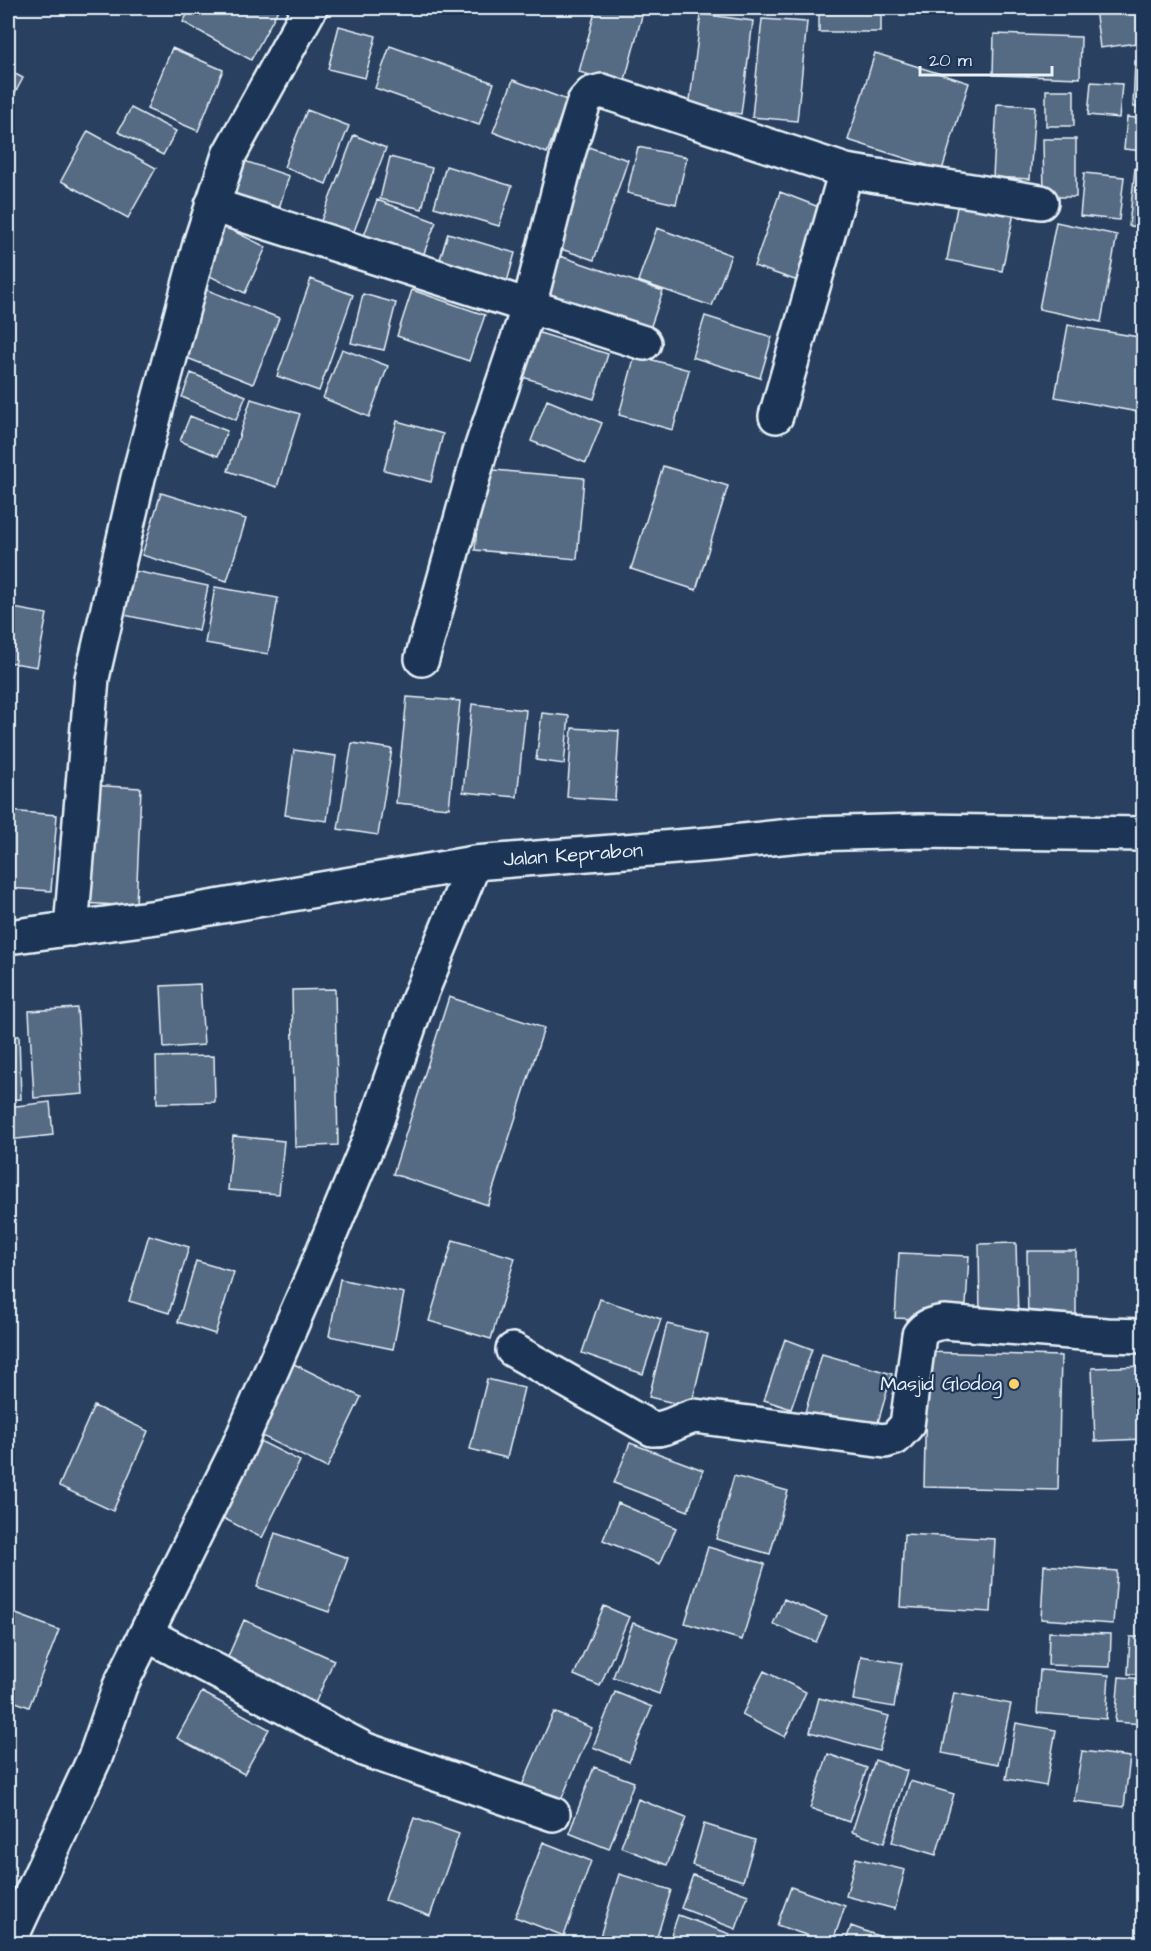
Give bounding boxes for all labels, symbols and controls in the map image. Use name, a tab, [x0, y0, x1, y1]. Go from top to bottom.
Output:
scale bar	[920, 39, 1052, 77]
text: 20 m	[929, 48, 972, 73]
street label: Jalan Keprabon	[502, 836, 644, 874]
place label: Masjid Glodog	[880, 1370, 1002, 1399]
marker: Masjid Glodog	[1007, 1377, 1021, 1391]

